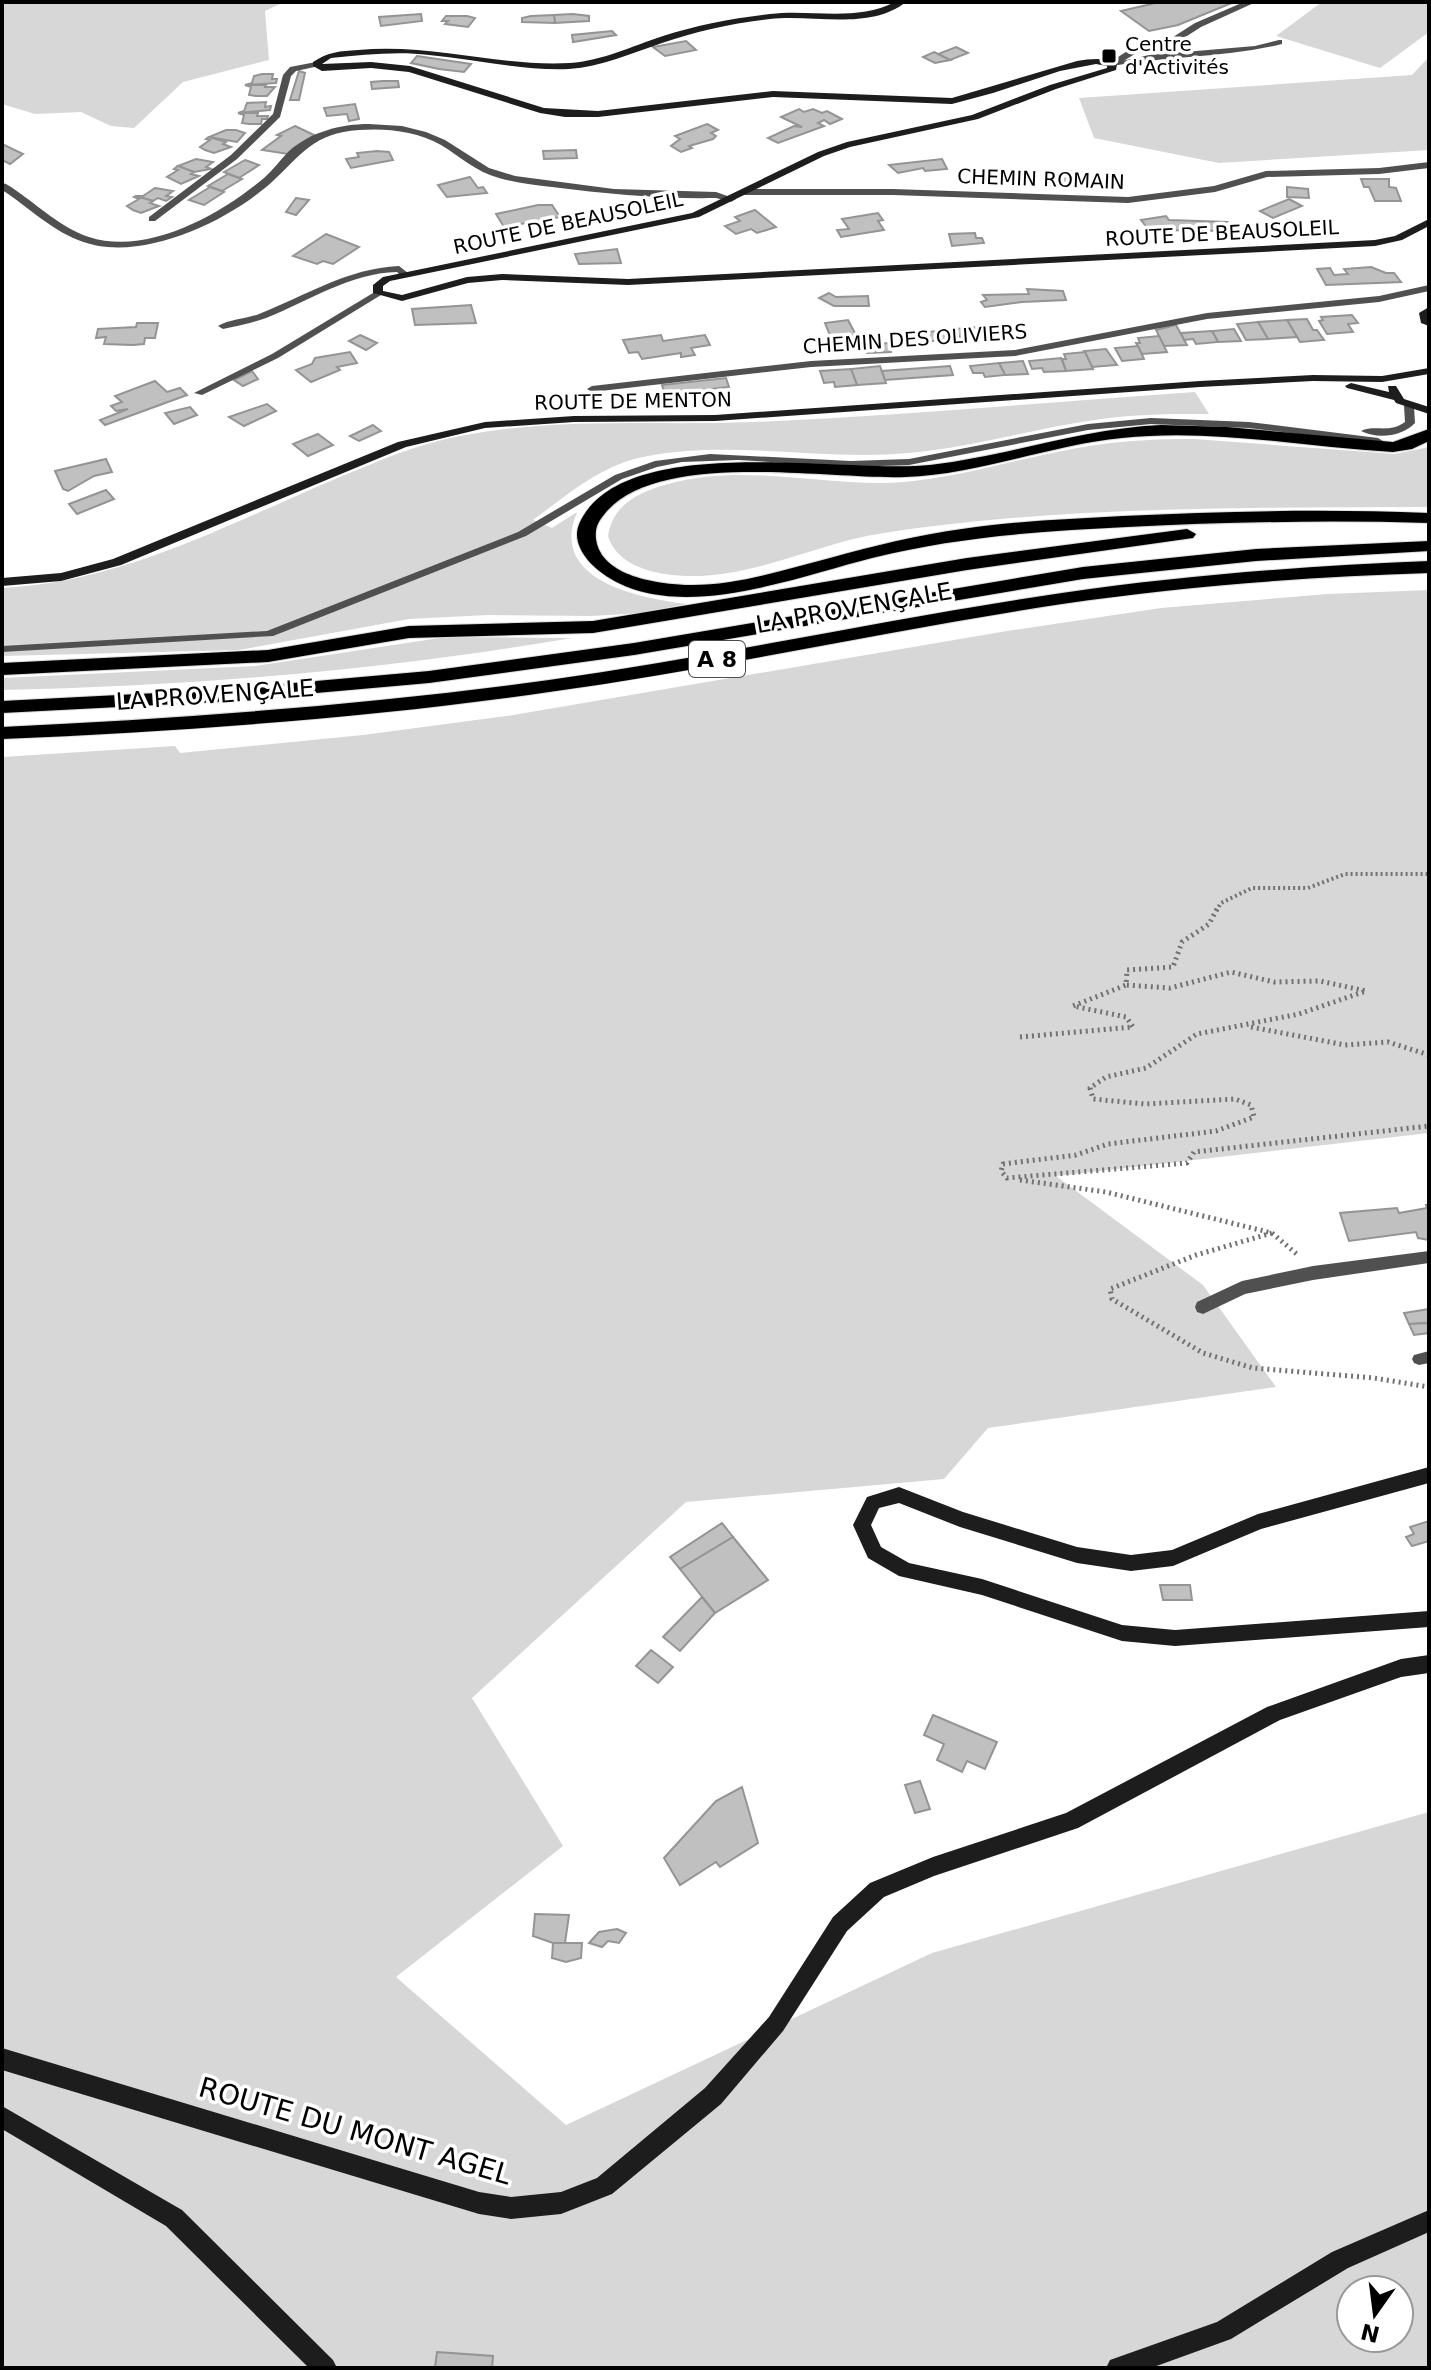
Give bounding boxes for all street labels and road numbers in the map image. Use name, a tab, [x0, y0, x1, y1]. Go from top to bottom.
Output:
street label: CHEMIN ROMAIN	[957, 164, 1125, 194]
street label: ROUTE DE BEAUSOLEIL	[451, 187, 686, 259]
street label: ROUTE DE BEAUSOLEIL	[1105, 215, 1340, 251]
street label: CHEMIN DES OLIVIERS	[802, 319, 1028, 359]
street label: ROUTE DE MENTON	[534, 387, 732, 415]
street label: LA PROVENÇALE	[754, 577, 954, 639]
road number: A 8	[689, 641, 745, 677]
street label: LA PROVENÇALE	[115, 674, 315, 716]
street label: ROUTE DU MONT AGEL	[195, 2071, 515, 2192]

